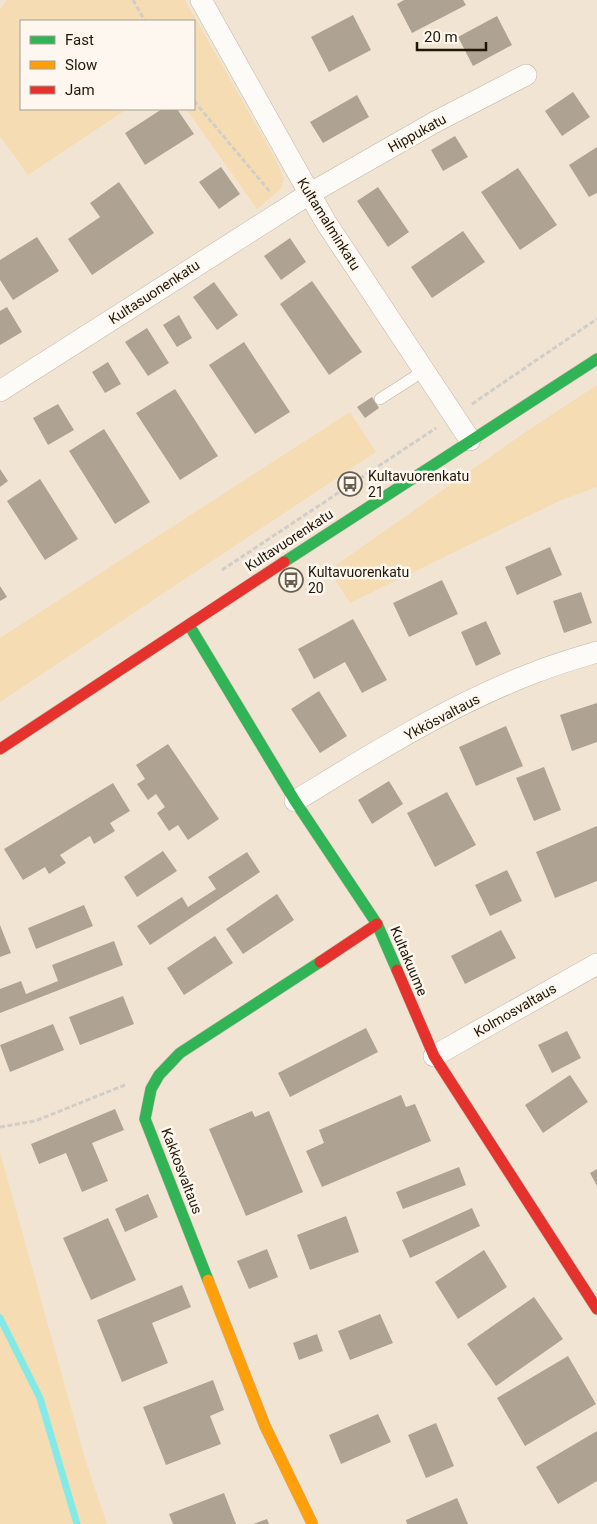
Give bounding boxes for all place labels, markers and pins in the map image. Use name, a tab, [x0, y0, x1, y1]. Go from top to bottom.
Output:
place label: Kultavuorenkatu 21	[368, 468, 469, 500]
bus stop icon: Kultavuorenkatu 21	[337, 471, 363, 497]
place label: Kultavuorenkatu 20	[308, 564, 409, 596]
bus stop icon: Kultavuorenkatu 20	[278, 567, 304, 593]

